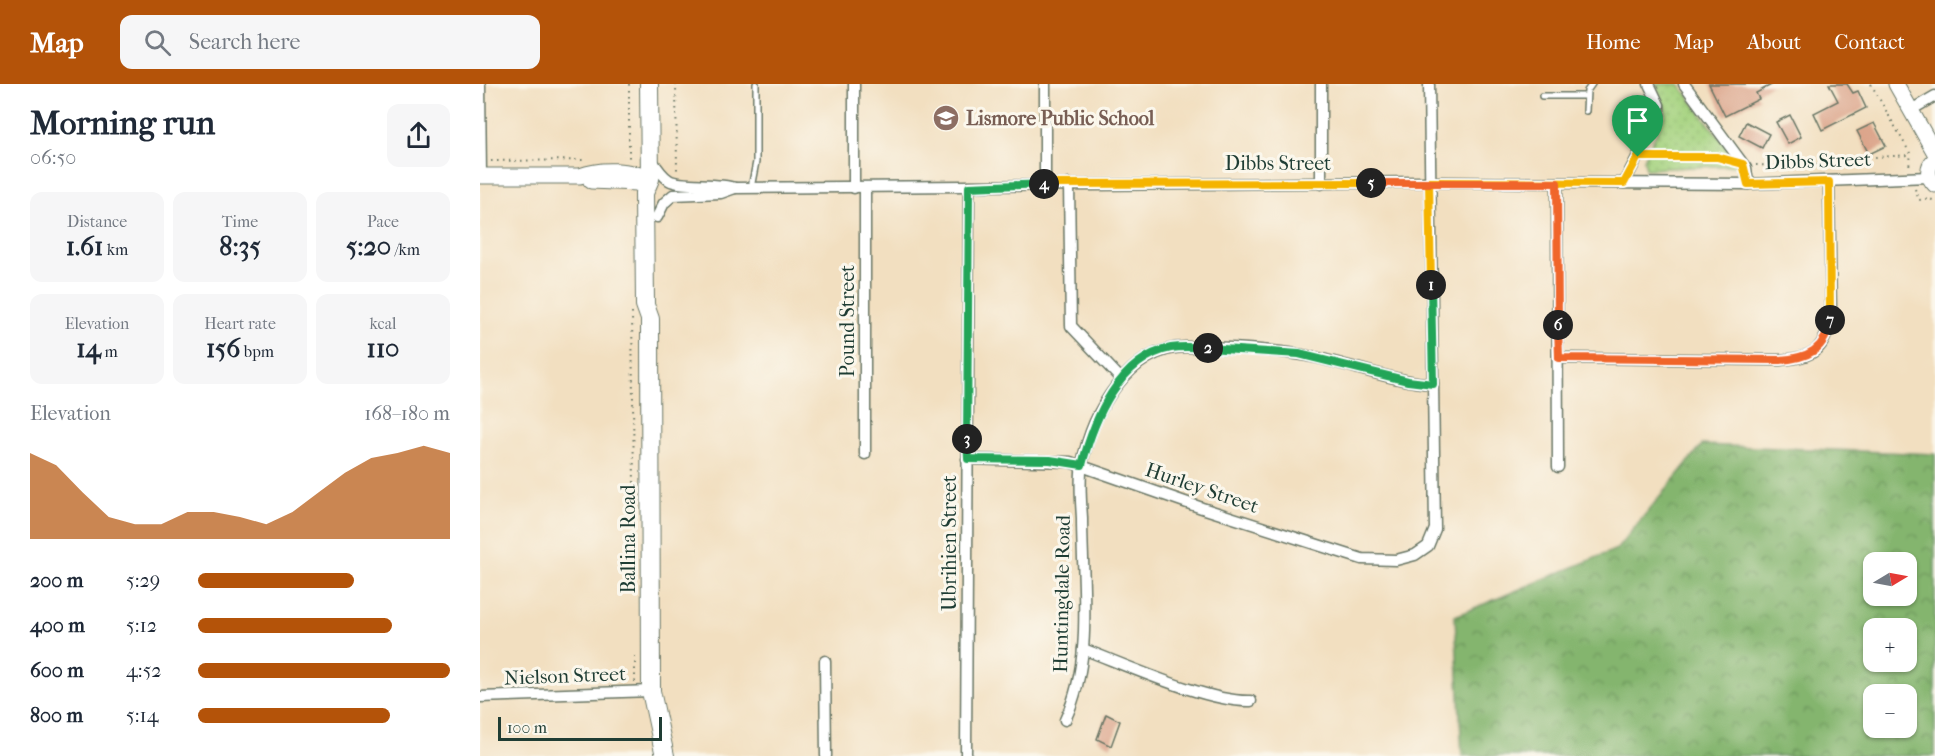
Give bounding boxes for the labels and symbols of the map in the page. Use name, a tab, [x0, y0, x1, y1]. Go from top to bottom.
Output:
pin	[1612, 95, 1663, 157]
school or university icon: Lismore Public School	[931, 103, 961, 133]
place label: Lismore Public School	[966, 107, 1155, 130]
street label: Dibbs Street	[1764, 148, 1872, 174]
street label: Dibbs Street	[1225, 152, 1331, 175]
pin: 5	[1356, 168, 1386, 198]
pin: 4	[1029, 169, 1059, 199]
street label: Pound Street	[836, 265, 859, 377]
pin: 1	[1416, 270, 1446, 300]
pin: 7	[1815, 305, 1845, 335]
pin: 6	[1543, 310, 1573, 340]
pin: 2	[1193, 333, 1223, 363]
pin: 3	[952, 424, 982, 454]
street label: Hurley Street	[1142, 458, 1262, 518]
street label: Ubrihien Street	[938, 475, 961, 611]
street label: Ballina Road	[617, 483, 640, 593]
street label: Huntingdale Road	[1049, 514, 1075, 673]
north arrow	[1863, 552, 1917, 606]
street label: Nielson Street	[504, 662, 626, 690]
scale bar	[498, 714, 662, 742]

